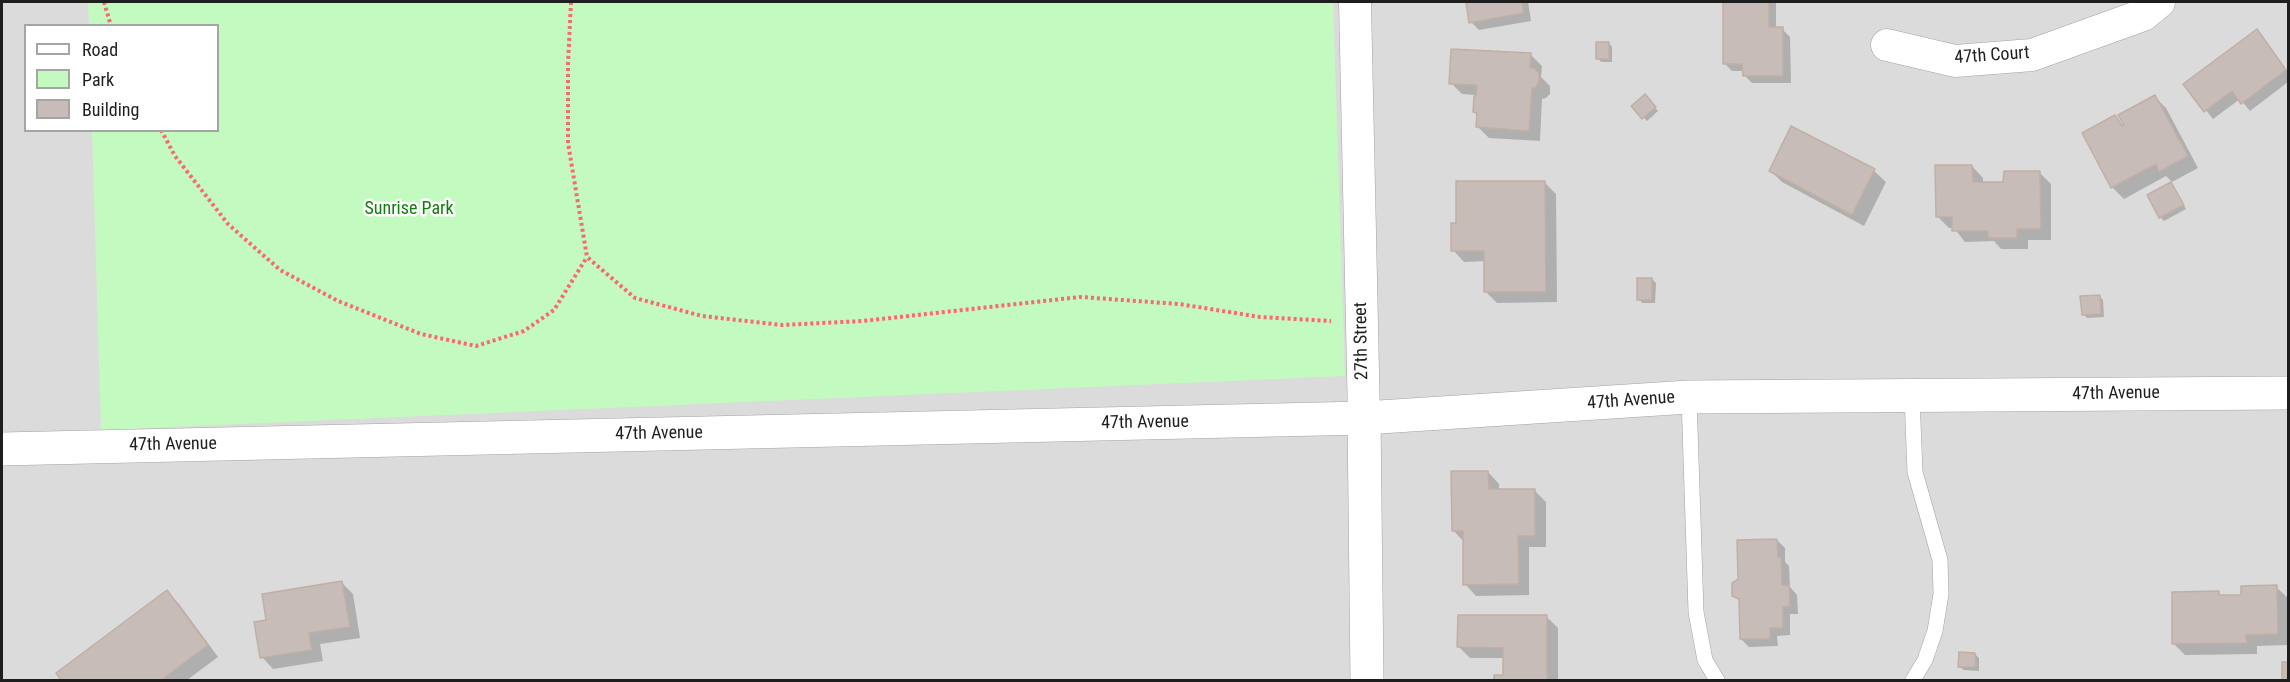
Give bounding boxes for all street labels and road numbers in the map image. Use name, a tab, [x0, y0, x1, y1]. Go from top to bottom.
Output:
street label: 47th Court	[1954, 43, 2030, 69]
street label: 27th Street	[1351, 302, 1373, 380]
street label: 47th Avenue	[2072, 382, 2160, 406]
street label: 47th Avenue	[1586, 387, 1676, 415]
street label: 47th Avenue	[1101, 411, 1189, 435]
street label: 47th Avenue	[615, 422, 703, 446]
street label: 47th Avenue	[129, 433, 217, 457]

